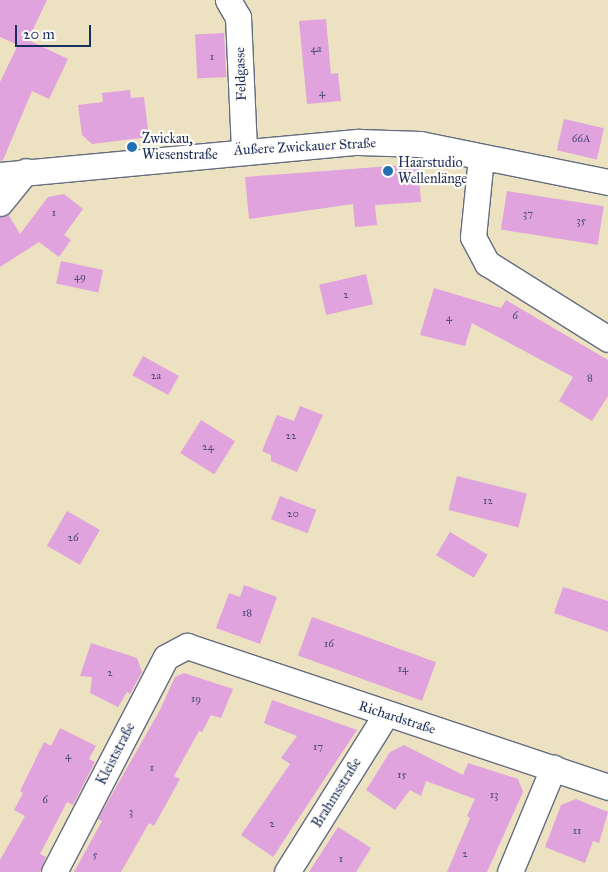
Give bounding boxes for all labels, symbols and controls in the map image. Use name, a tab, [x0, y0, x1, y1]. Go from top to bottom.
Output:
scale bar	[18, 15, 94, 47]
text: 20 m	[23, 25, 55, 43]
house number: 4a	[311, 42, 321, 56]
street label: Feldgasse	[232, 47, 250, 101]
house number: 1	[210, 50, 214, 64]
house number: 4	[319, 86, 325, 100]
place label: Zwickau, Wiesenstraße	[142, 131, 218, 164]
house number: 66A	[572, 132, 590, 146]
street label: Äußere Zwickauer Straße	[233, 135, 377, 159]
marker: Zwickau, Wiesenstraße	[126, 141, 138, 153]
place label: Haarstudio Wellenlänge	[398, 155, 467, 188]
marker: Haarstudio Wellenlänge	[382, 165, 394, 177]
house number: 1	[52, 206, 56, 220]
house number: 37	[523, 207, 533, 221]
house number: 35	[576, 214, 586, 228]
house number: 49	[74, 270, 86, 284]
house number: 2	[343, 288, 349, 302]
house number: 6	[512, 309, 518, 323]
house number: 4	[446, 311, 452, 325]
house number: 2a	[151, 369, 161, 383]
house number: 8	[587, 371, 593, 385]
house number: 22	[286, 429, 296, 443]
house number: 24	[202, 440, 214, 454]
house number: 12	[483, 494, 493, 508]
house number: 20	[287, 507, 299, 521]
house number: 26	[67, 531, 79, 545]
house number: 18	[242, 606, 252, 620]
house number: 16	[324, 637, 334, 651]
house number: 14	[398, 662, 408, 676]
house number: 2	[107, 666, 113, 680]
house number: 19	[191, 692, 201, 706]
street label: Richardstraße	[356, 698, 438, 738]
street label: Kleiststraße	[93, 720, 139, 788]
house number: 17	[313, 740, 323, 754]
house number: 4	[65, 749, 71, 763]
street label: Brahmsstraße	[309, 755, 365, 831]
house number: 1	[150, 761, 154, 775]
house number: 15	[397, 768, 407, 782]
house number: 13	[490, 788, 498, 802]
house number: 6	[42, 793, 48, 807]
house number: 3	[129, 805, 133, 819]
house number: 2	[269, 817, 275, 831]
house number: 11	[573, 824, 581, 838]
house number: 2	[462, 847, 468, 861]
house number: 5	[92, 848, 98, 862]
house number: 1	[339, 852, 343, 866]

